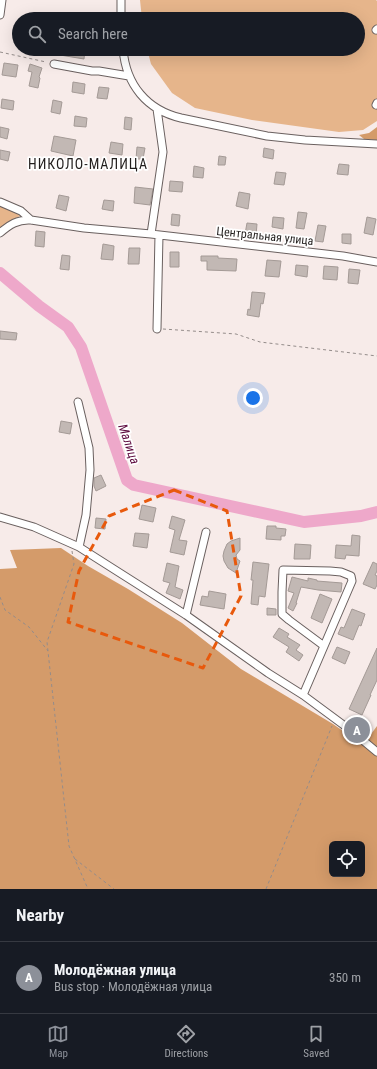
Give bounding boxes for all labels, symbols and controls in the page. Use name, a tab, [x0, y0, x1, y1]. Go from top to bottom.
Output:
search box	[12, 12, 365, 56]
icon: search	[26, 23, 48, 45]
text: Search here	[58, 25, 128, 43]
district label: НИКОЛО-МАЛИЦА	[28, 156, 148, 172]
street label: Центральная улица	[216, 224, 314, 248]
your location	[243, 388, 263, 408]
water label: Малица	[115, 422, 143, 466]
pin: A	[344, 715, 370, 745]
map controls	[329, 841, 365, 877]
button: locate	[329, 841, 365, 877]
text: Nearby	[16, 905, 64, 925]
text: Молодёжная улица	[54, 961, 176, 979]
text: A	[25, 970, 33, 985]
text: 350 m	[329, 970, 361, 985]
text: Bus stop · Молодёжная улица	[54, 979, 212, 994]
tab: Map	[47, 1023, 69, 1060]
tab: Directions	[164, 1023, 208, 1060]
tab: Saved	[303, 1023, 330, 1060]

